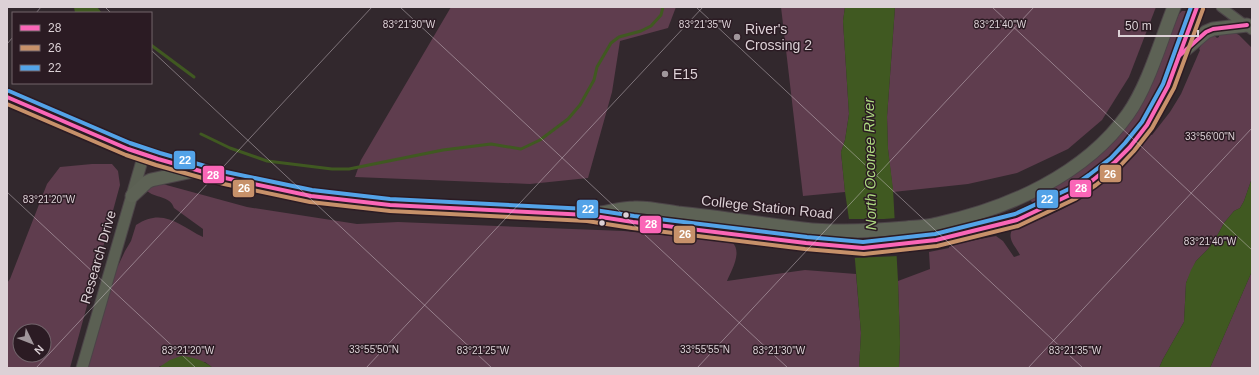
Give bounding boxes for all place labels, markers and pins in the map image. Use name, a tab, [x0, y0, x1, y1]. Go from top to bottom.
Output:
place label: River's Crossing 2	[745, 21, 812, 53]
marker: River's Crossing 2	[732, 32, 742, 42]
place label: E15	[673, 66, 698, 82]
marker: E15	[660, 69, 670, 79]
unlabelled marker	[621, 210, 631, 220]
unlabelled marker	[597, 218, 607, 228]

